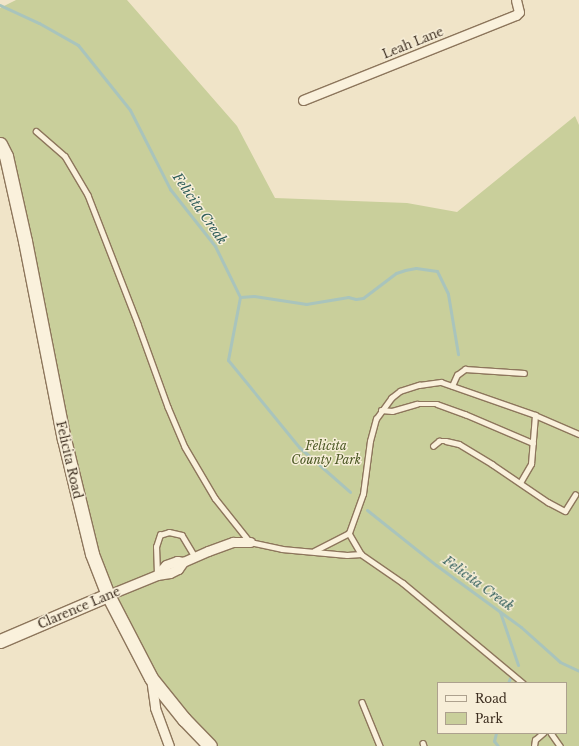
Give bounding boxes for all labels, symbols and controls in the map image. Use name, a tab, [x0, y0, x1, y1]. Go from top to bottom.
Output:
street label: Leah Lane	[380, 24, 446, 62]
water label: Felicita Creak	[169, 170, 229, 248]
street label: Felicita Road	[53, 420, 85, 500]
park label: Felicita County Park	[291, 439, 361, 467]
water label: Felicita Creak	[439, 553, 517, 615]
street label: Clarence Lane	[36, 584, 122, 632]
legend	[437, 682, 567, 734]
text: Road	[475, 691, 507, 706]
text: Park	[475, 711, 503, 726]

